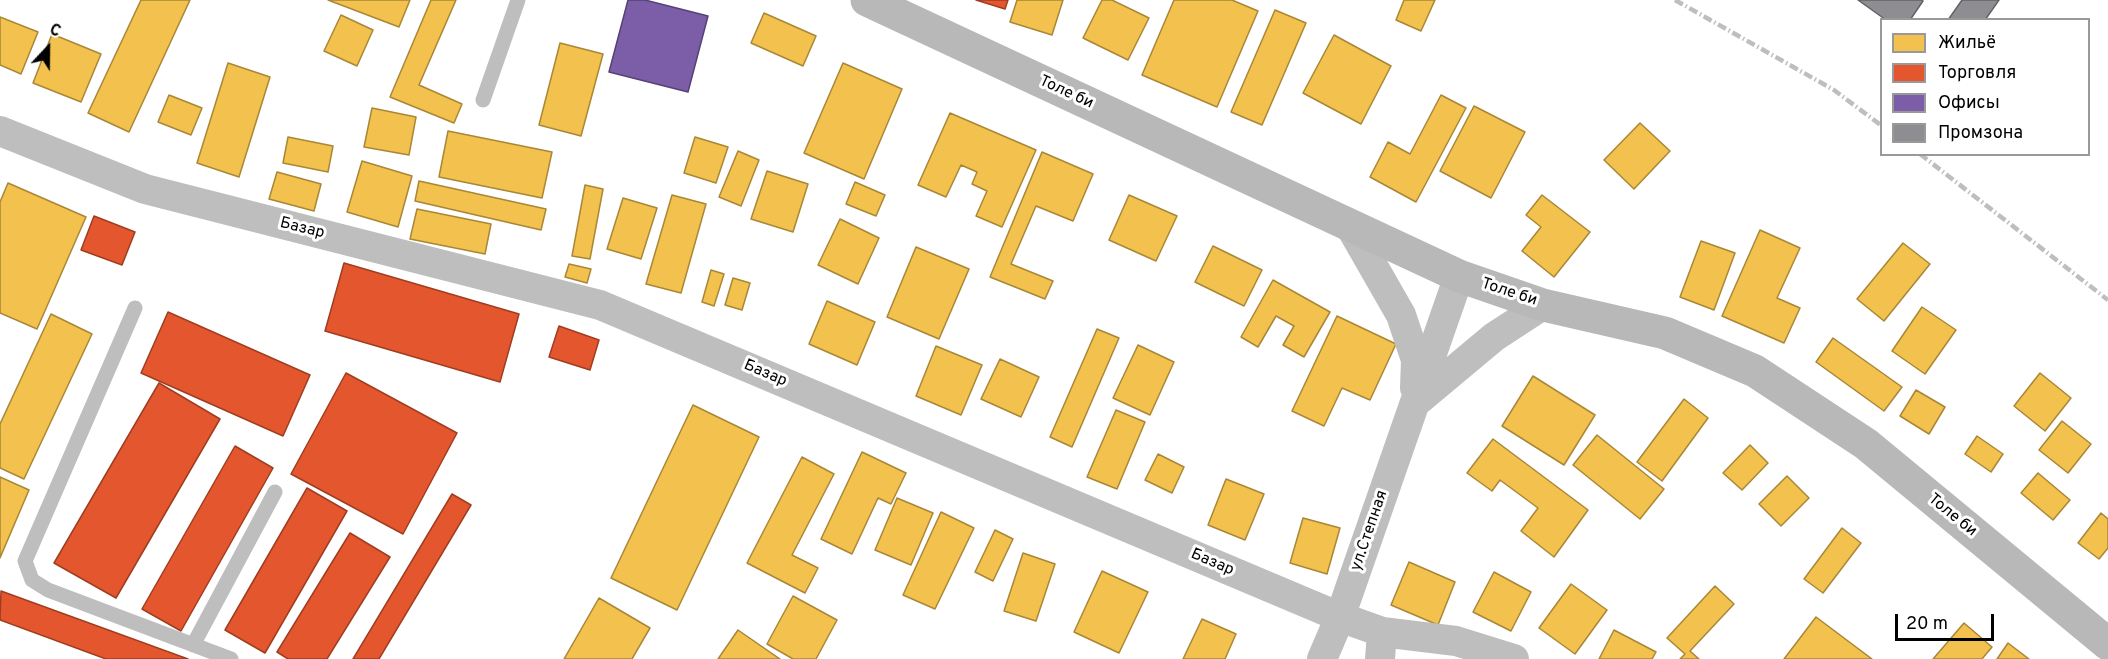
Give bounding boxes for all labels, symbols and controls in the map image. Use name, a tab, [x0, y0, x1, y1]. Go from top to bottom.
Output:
north arrow	[18, 18, 78, 78]
legend	[1880, 18, 2090, 156]
text: С	[46, 20, 63, 42]
text: Жильё	[1938, 32, 1996, 55]
text: Торговля	[1938, 62, 2016, 85]
street label: Толе би	[1036, 72, 1096, 114]
text: Офисы	[1938, 92, 2000, 115]
text: Промзона	[1938, 122, 2023, 145]
street label: Базар	[278, 214, 326, 244]
street label: Толе би	[1479, 275, 1539, 311]
street label: Базар	[740, 356, 790, 392]
street label: ул.Степная	[1347, 488, 1393, 574]
street label: Толе би	[1924, 490, 1980, 542]
street label: Базар	[1187, 545, 1237, 581]
scale bar	[1898, 602, 1997, 640]
text: 20 m	[1906, 613, 1948, 636]

